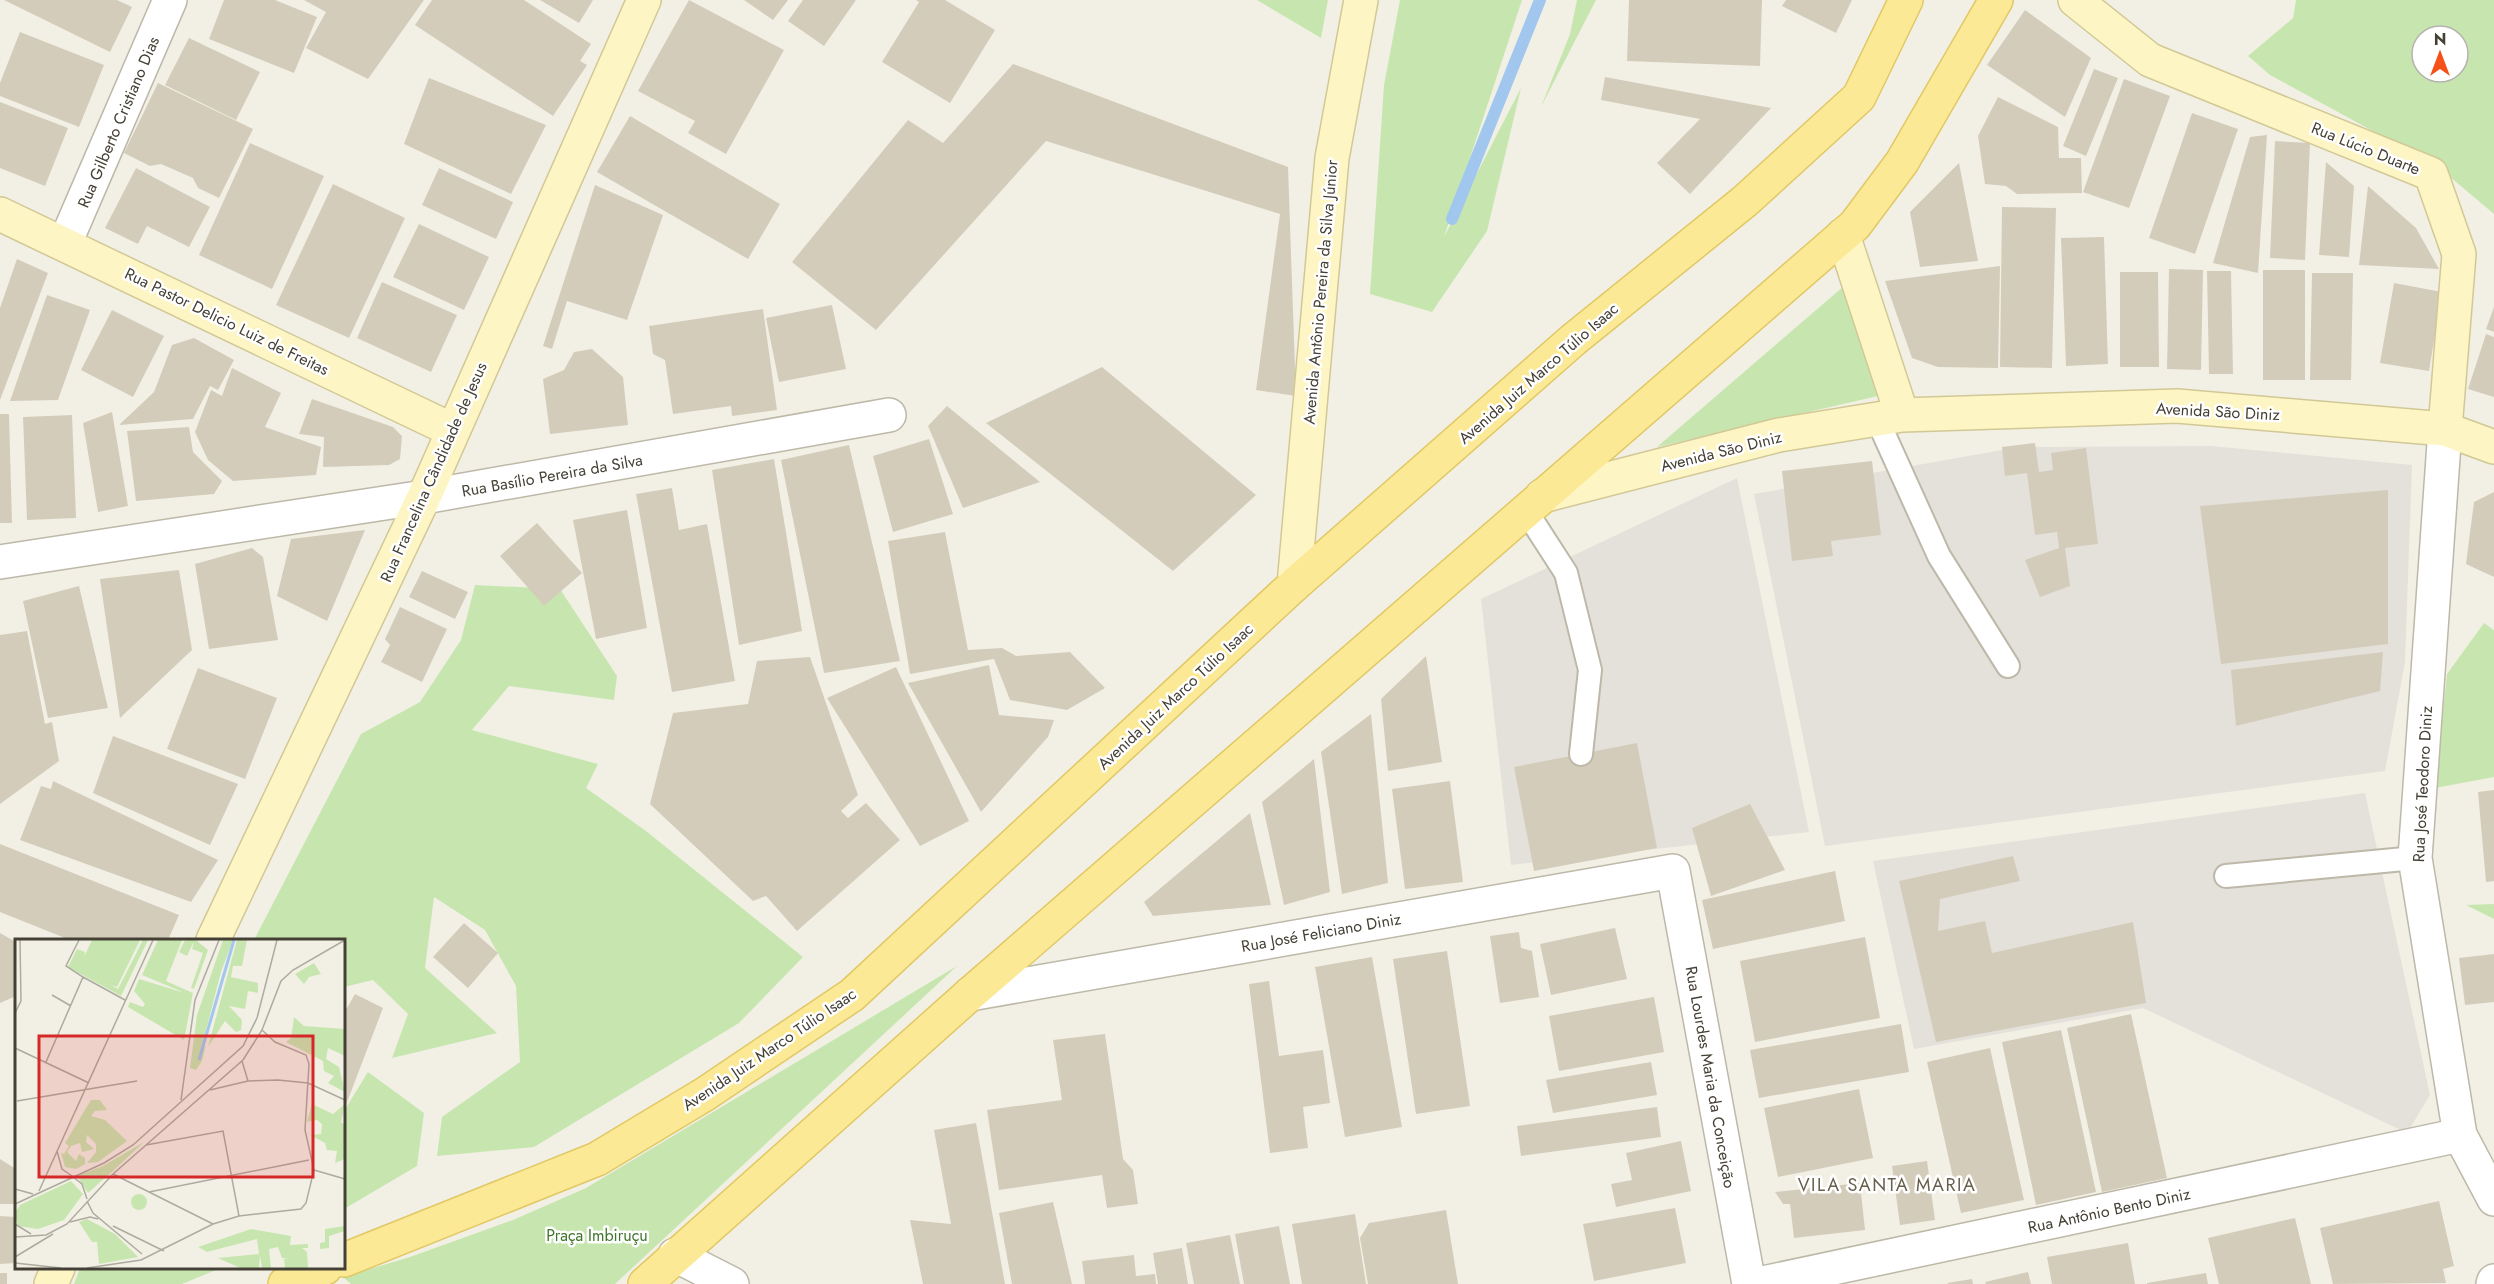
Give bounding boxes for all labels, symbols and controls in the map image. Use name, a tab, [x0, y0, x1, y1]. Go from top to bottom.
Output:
north arrow	[2410, 24, 2470, 84]
text: N	[2434, 28, 2446, 51]
street label: Rua Gilberto Cristiano Dias	[72, 33, 165, 211]
street label: Rua Lúcio Duarte	[2308, 116, 2424, 181]
street label: Avenida Antônio Pereira da Silva Júnior	[1297, 158, 1344, 425]
street label: Rua Pastor Delicio Luiz de Freitas	[121, 262, 333, 381]
street label: Avenida Juiz Marco Túlio Isaac	[1453, 297, 1623, 449]
street label: Rua Francelina Cândidade de Jesus	[374, 359, 493, 586]
street label: Avenida São Diniz	[2155, 397, 2281, 426]
street label: Avenida São Diniz	[1658, 425, 1785, 478]
street label: Rua Basílio Pereira da Silva	[460, 448, 644, 503]
street label: Avenida Juiz Marco Túlio Isaac	[1092, 618, 1258, 775]
street label: Rua José Teodoro Diniz	[2407, 705, 2438, 863]
street label: Rua José Feliciano Diniz	[1239, 907, 1403, 958]
inset map	[15, 939, 345, 1269]
street label: Rua Lourdes Maria da Conceição	[1680, 964, 1741, 1190]
street label: Avenida Juiz Marco Túlio Isaac	[678, 982, 861, 1116]
district label: VILA SANTA MARIA	[1798, 1172, 1976, 1198]
street label: Rua Antônio Bento Diniz	[2026, 1182, 2193, 1239]
park label: Praça Imbiruçu	[546, 1224, 648, 1247]

